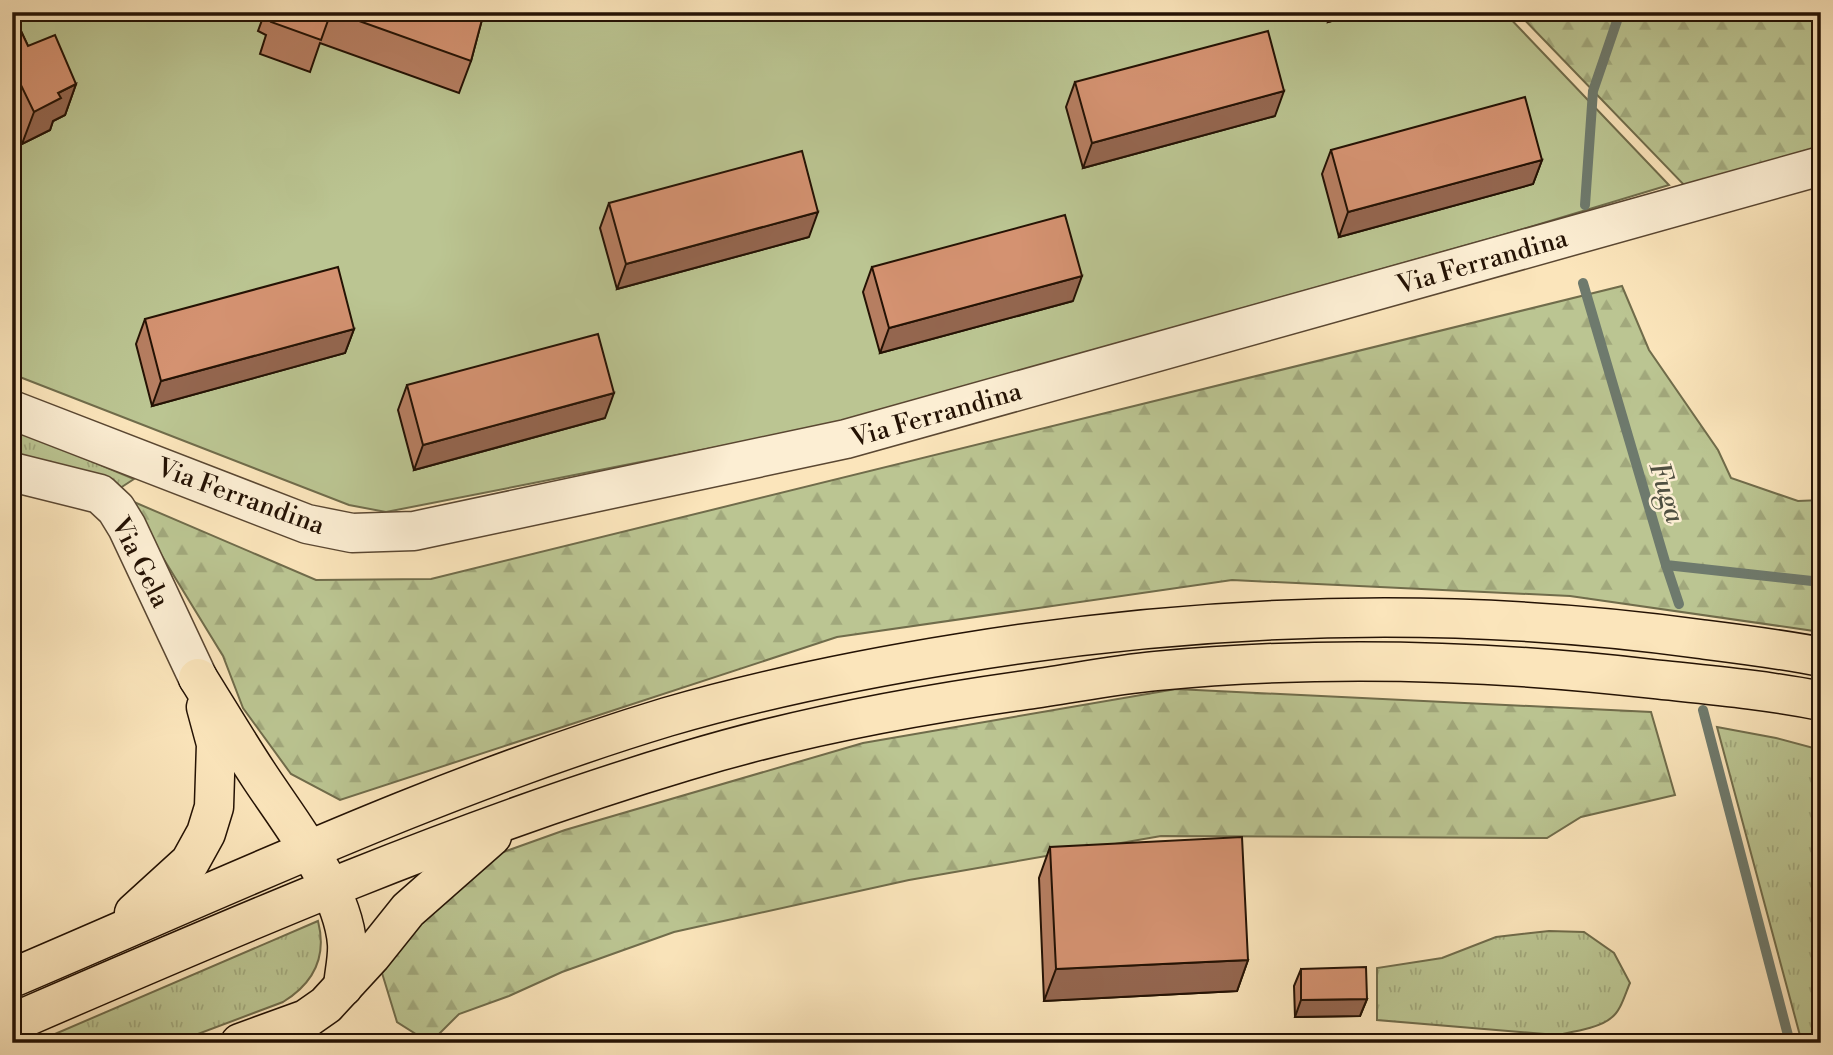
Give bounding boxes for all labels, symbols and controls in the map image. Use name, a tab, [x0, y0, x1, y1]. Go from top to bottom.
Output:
street label: Via Ferrandina	[1392, 222, 1572, 302]
street label: Via Ferrandina	[846, 375, 1026, 455]
street label: Via Ferrandina	[151, 451, 330, 542]
water label: Fuga	[1641, 458, 1693, 528]
street label: Via Gela	[103, 511, 177, 614]

